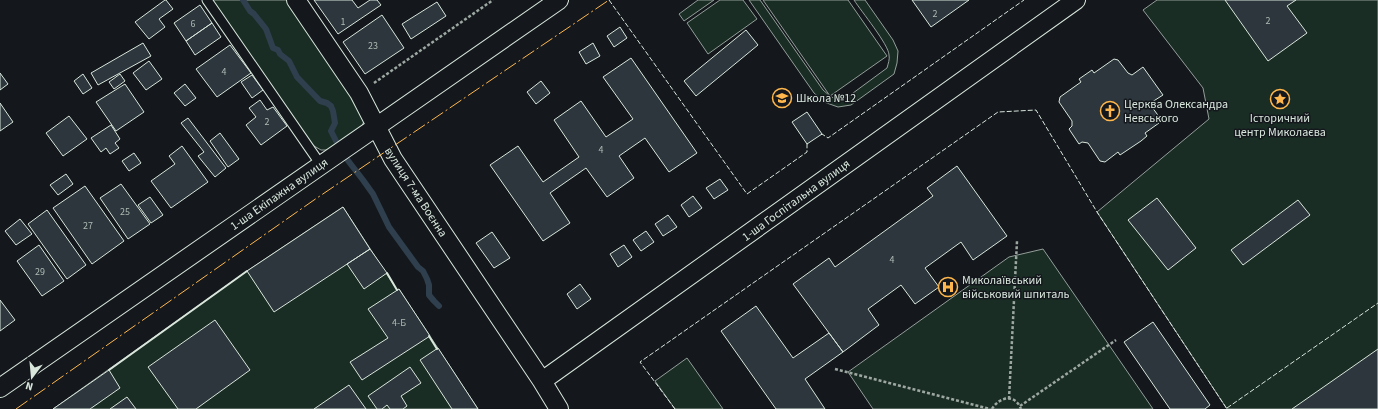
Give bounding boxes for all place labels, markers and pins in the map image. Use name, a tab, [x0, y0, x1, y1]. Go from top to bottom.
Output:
school or university icon: Школа №12	[771, 87, 793, 109]
place icon: Історичний центр Миколаєва	[1269, 88, 1291, 110]
place label: Школа №12	[796, 90, 856, 107]
place label: Церква Олександра Невського	[1124, 96, 1228, 127]
church icon: Церква Олександра Невського	[1099, 100, 1121, 122]
place label: Історичний центр Миколаєва	[1234, 110, 1326, 141]
place label: Миколаївський військовий шпиталь	[962, 272, 1070, 303]
hospital icon: Миколаївський військовий шпиталь	[937, 276, 959, 298]

